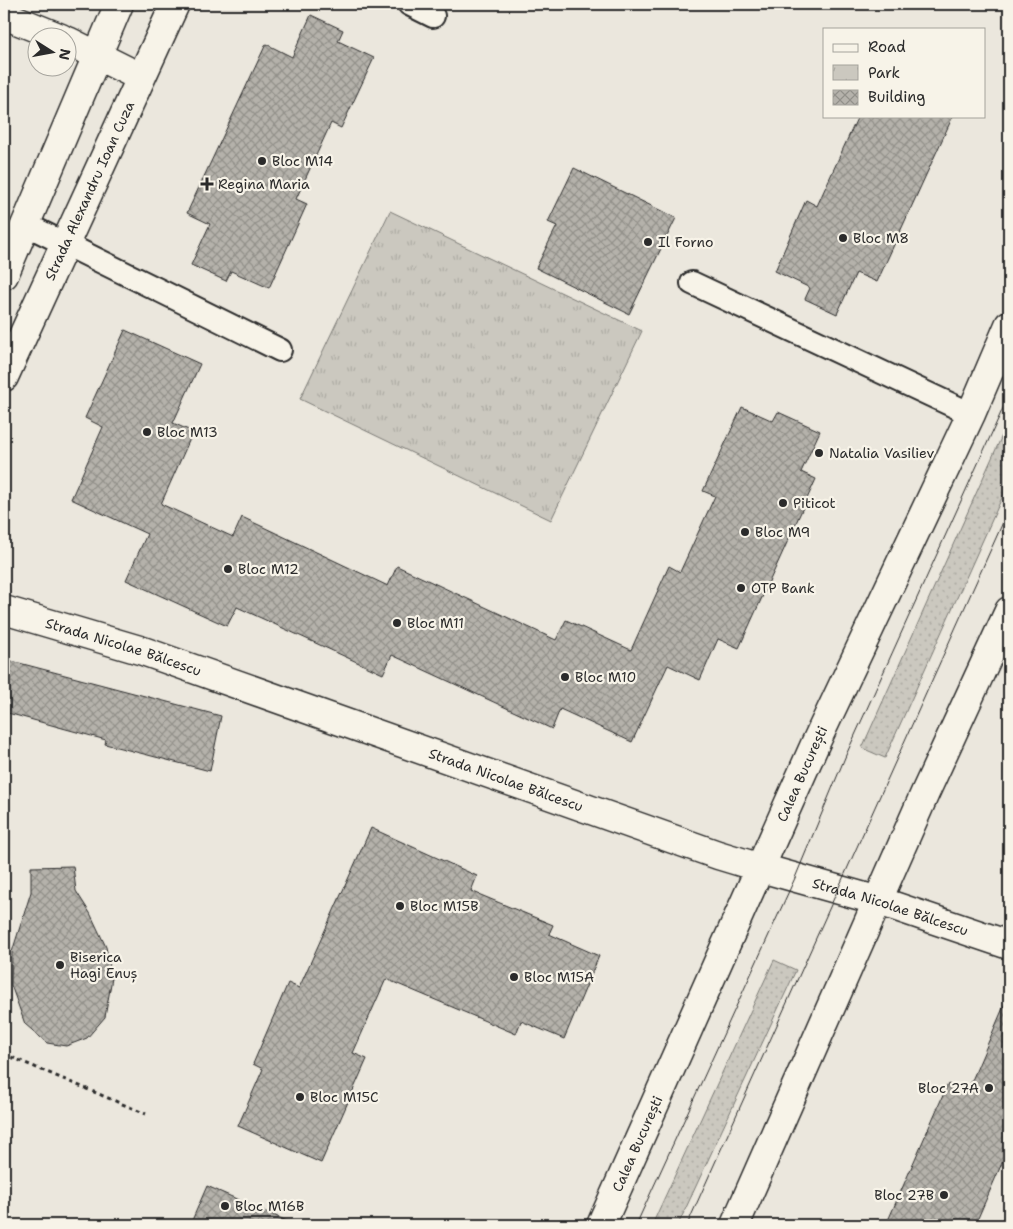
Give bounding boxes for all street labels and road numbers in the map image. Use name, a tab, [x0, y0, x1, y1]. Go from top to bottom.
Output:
street label: Strada Alexandru Ioan Cuza	[41, 98, 138, 283]
street label: Strada Nicolae Bălcescu	[43, 614, 204, 680]
street label: Calea București	[773, 723, 831, 825]
street label: Strada Nicolae Bălcescu	[426, 744, 586, 815]
street label: Strada Nicolae Bălcescu	[810, 874, 971, 940]
street label: Calea București	[608, 1093, 666, 1195]

